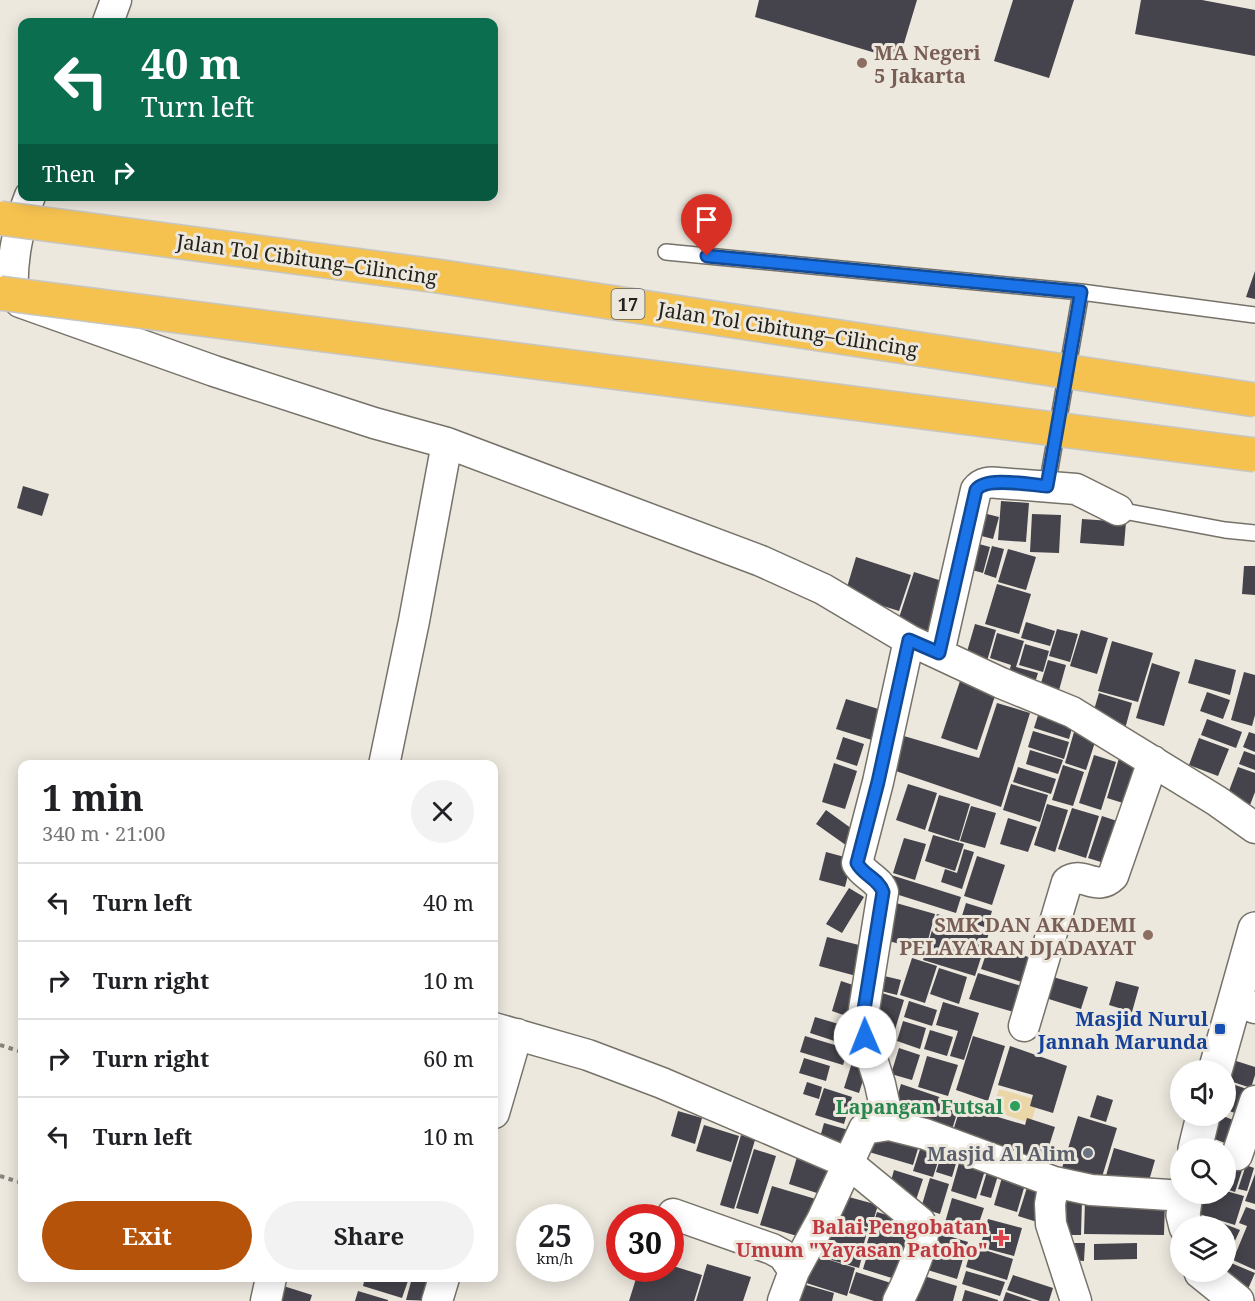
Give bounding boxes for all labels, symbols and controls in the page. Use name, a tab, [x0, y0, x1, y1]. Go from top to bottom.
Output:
text: 40 m	[141, 34, 241, 91]
place label: MA Negeri 5 Jakarta	[874, 39, 981, 89]
icon: left	[42, 42, 120, 120]
marker: MA Negeri 5 Jakarta	[855, 56, 869, 70]
text: Turn left	[141, 88, 254, 125]
icon: right	[107, 156, 140, 189]
text: Then	[42, 158, 95, 188]
pin	[681, 194, 732, 256]
icon: arrive	[690, 203, 723, 236]
street label: Jalan Tol Cibitung–Cilincing	[174, 227, 439, 291]
road number: 17	[612, 289, 644, 319]
street label: Jalan Tol Cibitung–Cilincing	[655, 295, 920, 363]
text: 1 min	[42, 773, 144, 822]
button: close	[411, 780, 474, 843]
text: 340 m · 21:00	[42, 820, 165, 847]
icon: left	[42, 886, 75, 919]
text: Turn left	[93, 887, 192, 917]
text: 40 m	[423, 887, 474, 917]
place label: SMK DAN AKADEMI PELAYARAN DJADAYAT	[899, 911, 1136, 961]
marker: SMK DAN AKADEMI PELAYARAN DJADAYAT	[1141, 928, 1155, 942]
icon: right	[42, 964, 75, 997]
text: Turn right	[93, 965, 209, 995]
text: 10 m	[423, 965, 474, 995]
position arrow	[833, 1005, 897, 1069]
place label: Masjid Nurul Jannah Marunda	[1037, 1005, 1208, 1055]
marker: Masjid Nurul Jannah Marunda	[1213, 1022, 1227, 1036]
icon: right	[42, 1042, 75, 1075]
text: Turn right	[93, 1043, 209, 1073]
text: 60 m	[423, 1043, 474, 1073]
map controls	[1170, 1060, 1236, 1282]
button: sound	[1170, 1060, 1236, 1126]
place label: Lapangan Futsal	[835, 1093, 1003, 1120]
marker: Lapangan Futsal	[1008, 1099, 1022, 1113]
icon: left	[42, 1120, 75, 1153]
text: Turn left	[93, 1121, 192, 1151]
text: 10 m	[423, 1121, 474, 1151]
button: search	[1170, 1138, 1236, 1204]
place label: Masjid Al Alim	[927, 1140, 1076, 1167]
marker: Masjid Al Alim	[1081, 1146, 1095, 1160]
button: Exit	[42, 1201, 252, 1270]
button: Share	[264, 1201, 474, 1270]
speed limit sign: 30	[606, 1204, 684, 1282]
place label: Balai Pengobatan Umum "Yayasan Patoho"	[736, 1213, 988, 1263]
text: 25	[538, 1215, 572, 1256]
button: layers	[1170, 1216, 1236, 1282]
marker: Balai Pengobatan Umum "Yayasan Patoho"	[992, 1229, 1010, 1247]
text: km/h	[537, 1248, 573, 1268]

